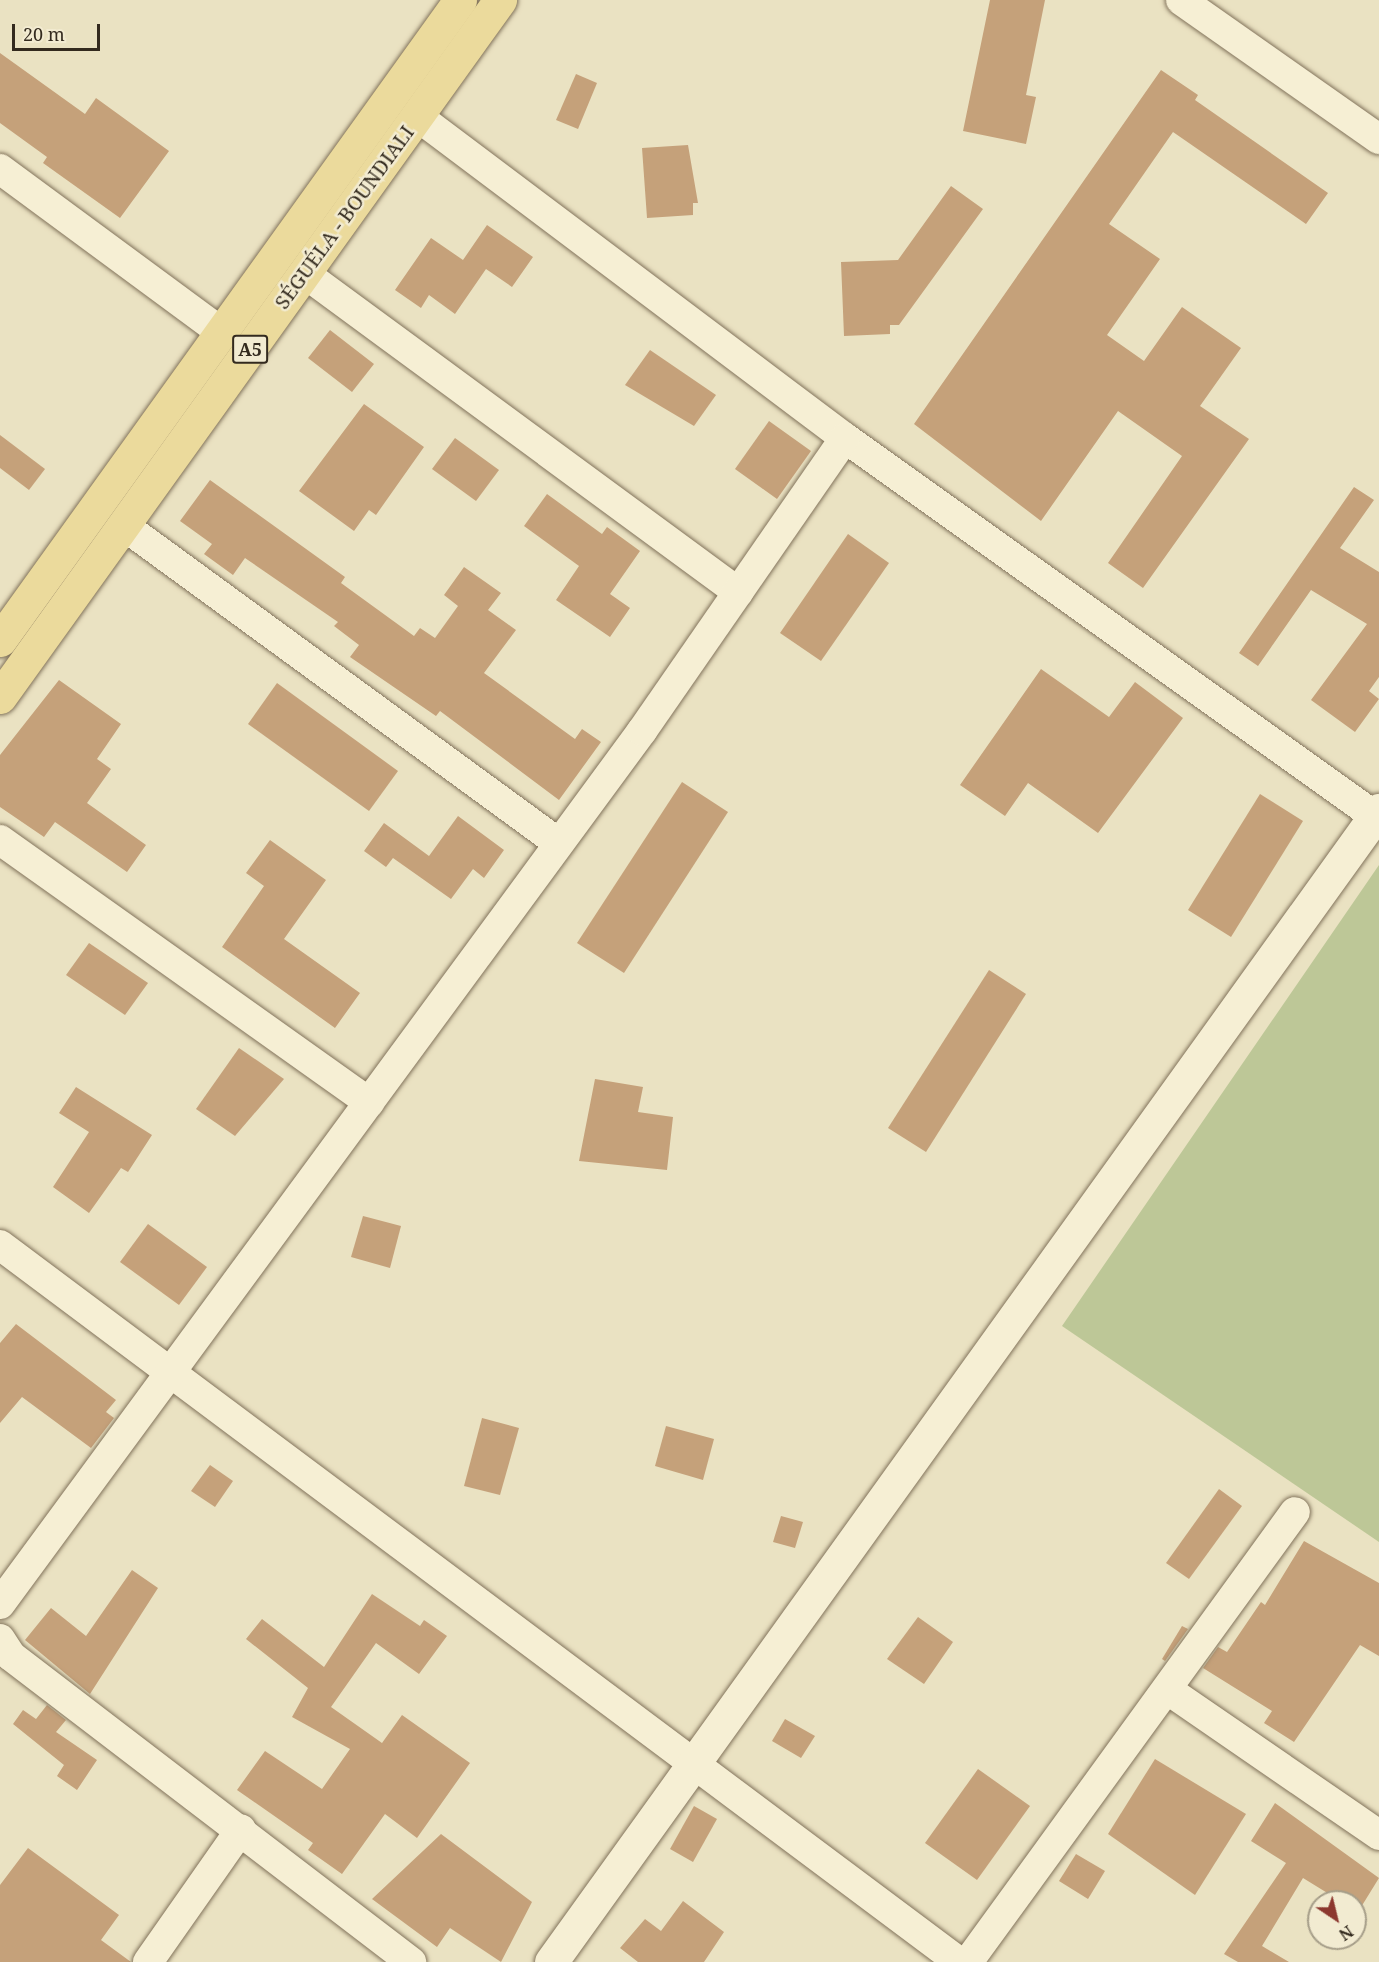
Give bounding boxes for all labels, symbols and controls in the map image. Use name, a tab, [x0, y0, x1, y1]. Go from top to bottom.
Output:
scale bar	[15, 12, 104, 50]
text: 20 m	[23, 22, 65, 46]
street label: SÉGUÉLA - BOUNDIALI	[269, 121, 419, 313]
road number: A5	[232, 334, 268, 364]
north arrow	[1307, 1890, 1367, 1950]
text: N	[1335, 1920, 1358, 1946]

